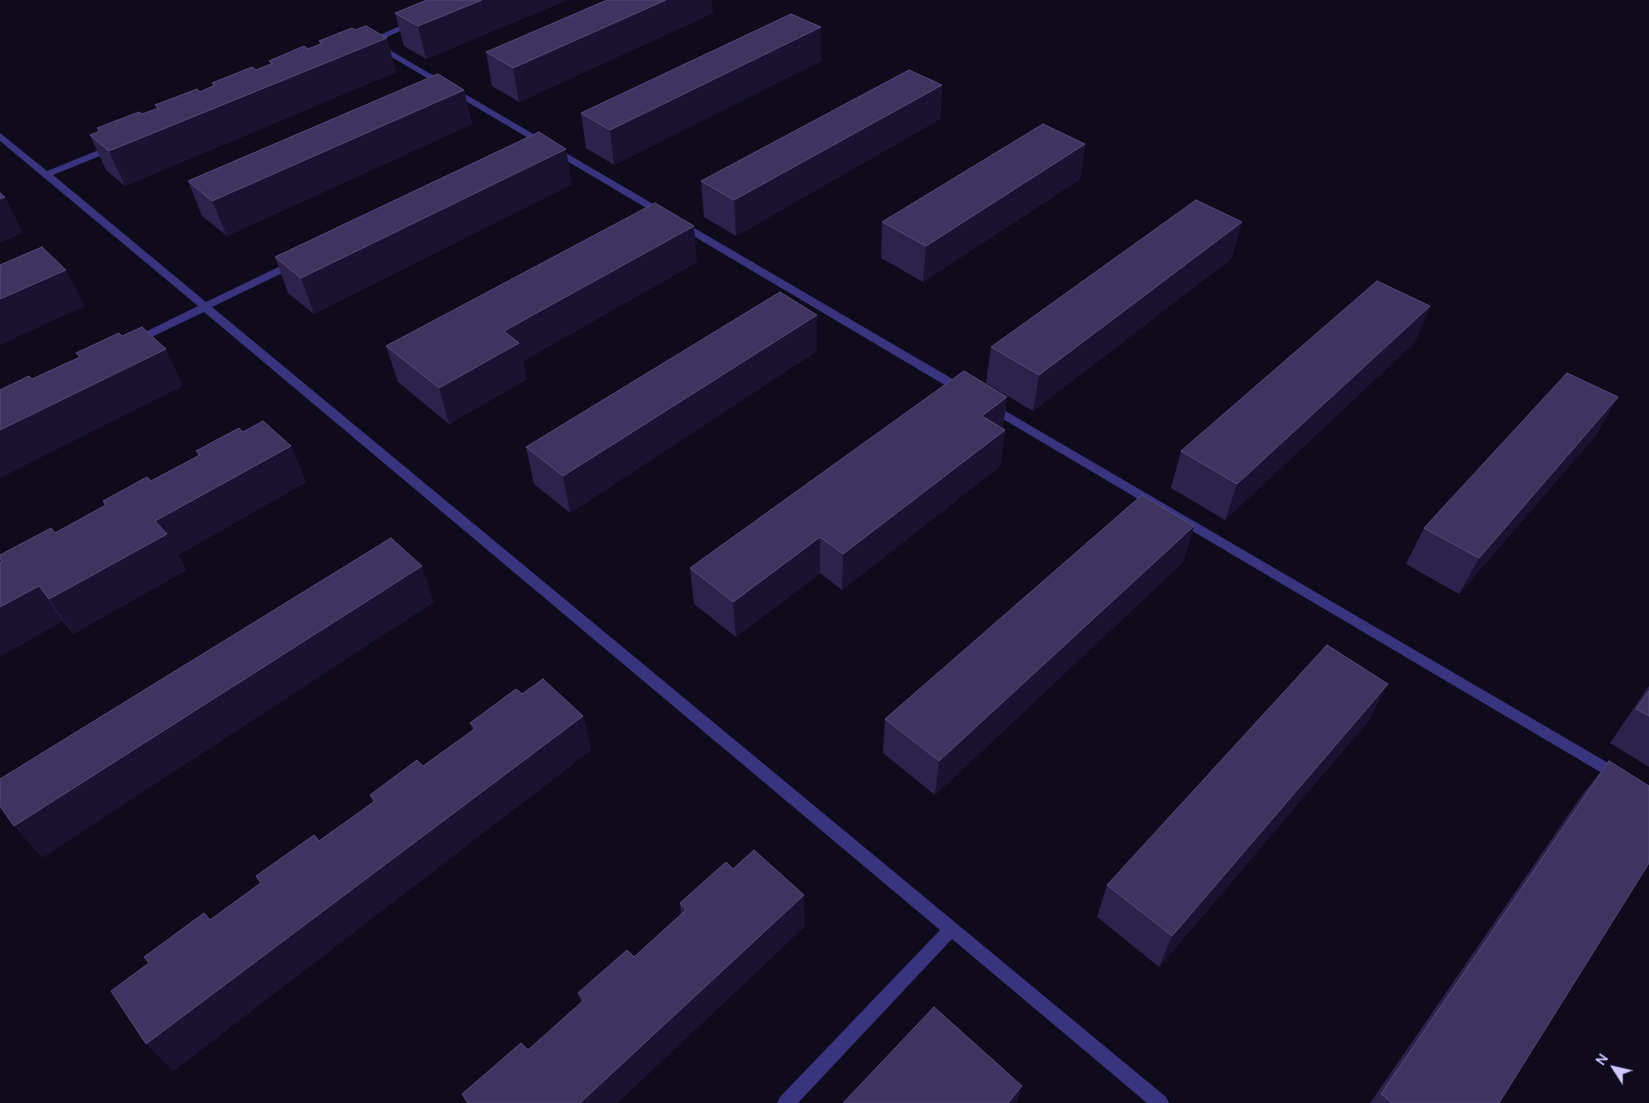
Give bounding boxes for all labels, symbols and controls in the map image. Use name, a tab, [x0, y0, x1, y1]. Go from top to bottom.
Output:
north arrow	[1589, 1043, 1639, 1093]
text: N	[1591, 1050, 1612, 1069]

